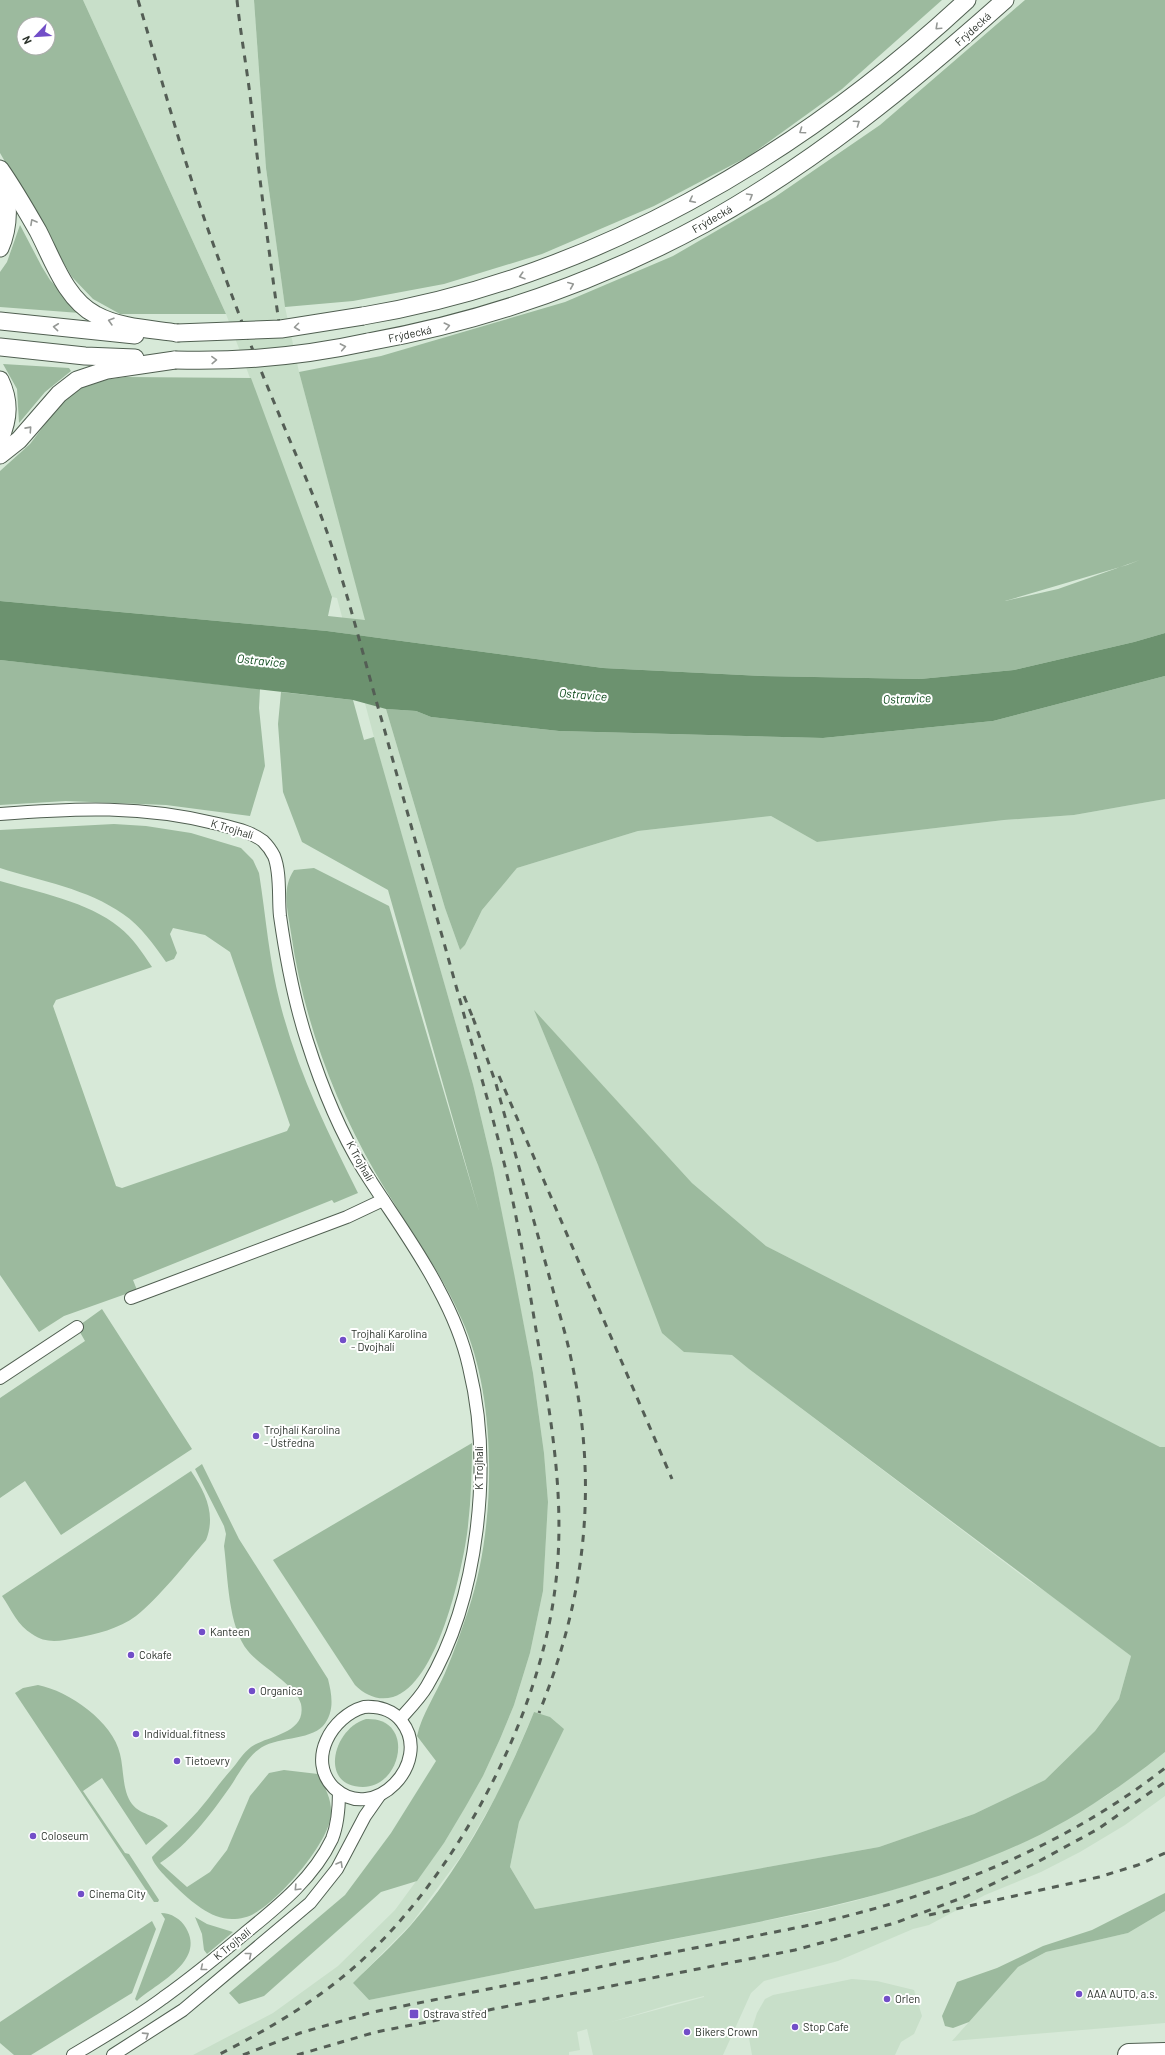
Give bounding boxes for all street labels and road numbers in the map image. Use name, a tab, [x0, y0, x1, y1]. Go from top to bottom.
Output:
street label: Frýdecká	[952, 9, 993, 48]
street label: Frýdecká	[689, 202, 734, 235]
street label: Frýdecká	[387, 323, 433, 344]
street label: K Trojhalí	[209, 816, 256, 841]
street label: K Trojhalí	[344, 1139, 377, 1184]
street label: K Trojhalí	[472, 1446, 485, 1490]
street label: K Trojhalí	[211, 1924, 253, 1962]

